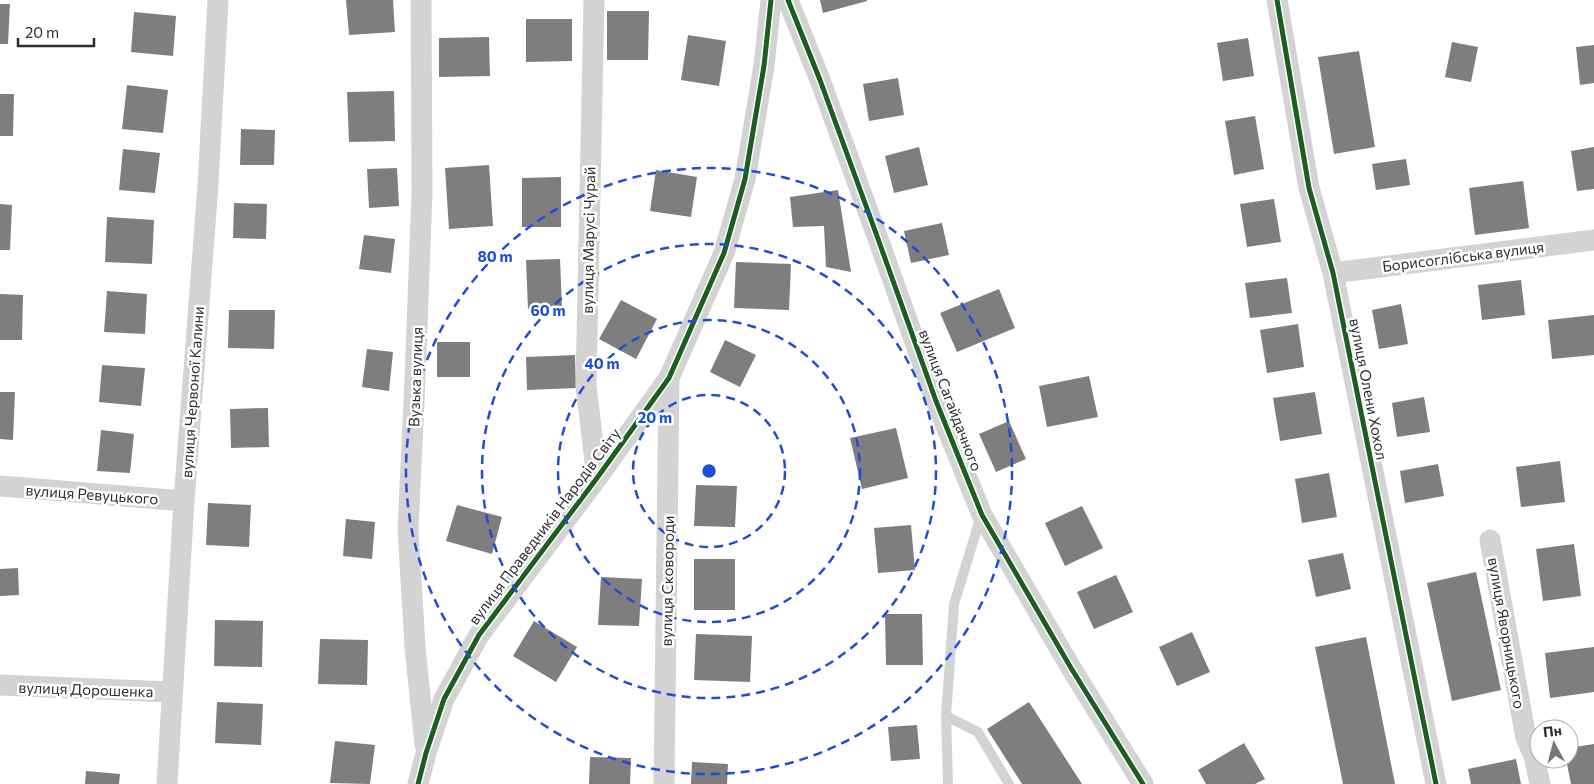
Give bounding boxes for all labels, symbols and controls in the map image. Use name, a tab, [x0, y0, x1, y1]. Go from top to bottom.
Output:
scale bar	[18, 15, 94, 47]
text: 20 m	[25, 23, 59, 41]
street label: вулиця Марусі Чурай	[578, 166, 598, 314]
street label: Борисоглібська вулиця	[1381, 237, 1545, 275]
text: 80 m	[477, 247, 513, 265]
text: 60 m	[530, 301, 566, 319]
street label: вулиця Червоної Калини	[177, 306, 207, 478]
street label: вулиця Олени Хохол	[1346, 317, 1392, 461]
street label: Вузька вулиця	[404, 327, 426, 427]
street label: вулиця Сагайдачного	[916, 327, 986, 473]
text: 40 m	[584, 354, 620, 372]
text: 20 m	[638, 408, 672, 426]
street label: вулиця Праведників Народів Світу	[464, 424, 624, 628]
centre of rings	[700, 462, 718, 480]
street label: вулиця Ревуцького	[25, 480, 159, 508]
street label: вулиця Сковороди	[657, 515, 677, 647]
street label: вулиця Яворницького	[1485, 556, 1529, 710]
street label: вулиця Дорошенка	[18, 678, 154, 700]
north arrow	[1529, 719, 1579, 769]
text: Пн	[1542, 721, 1563, 740]

